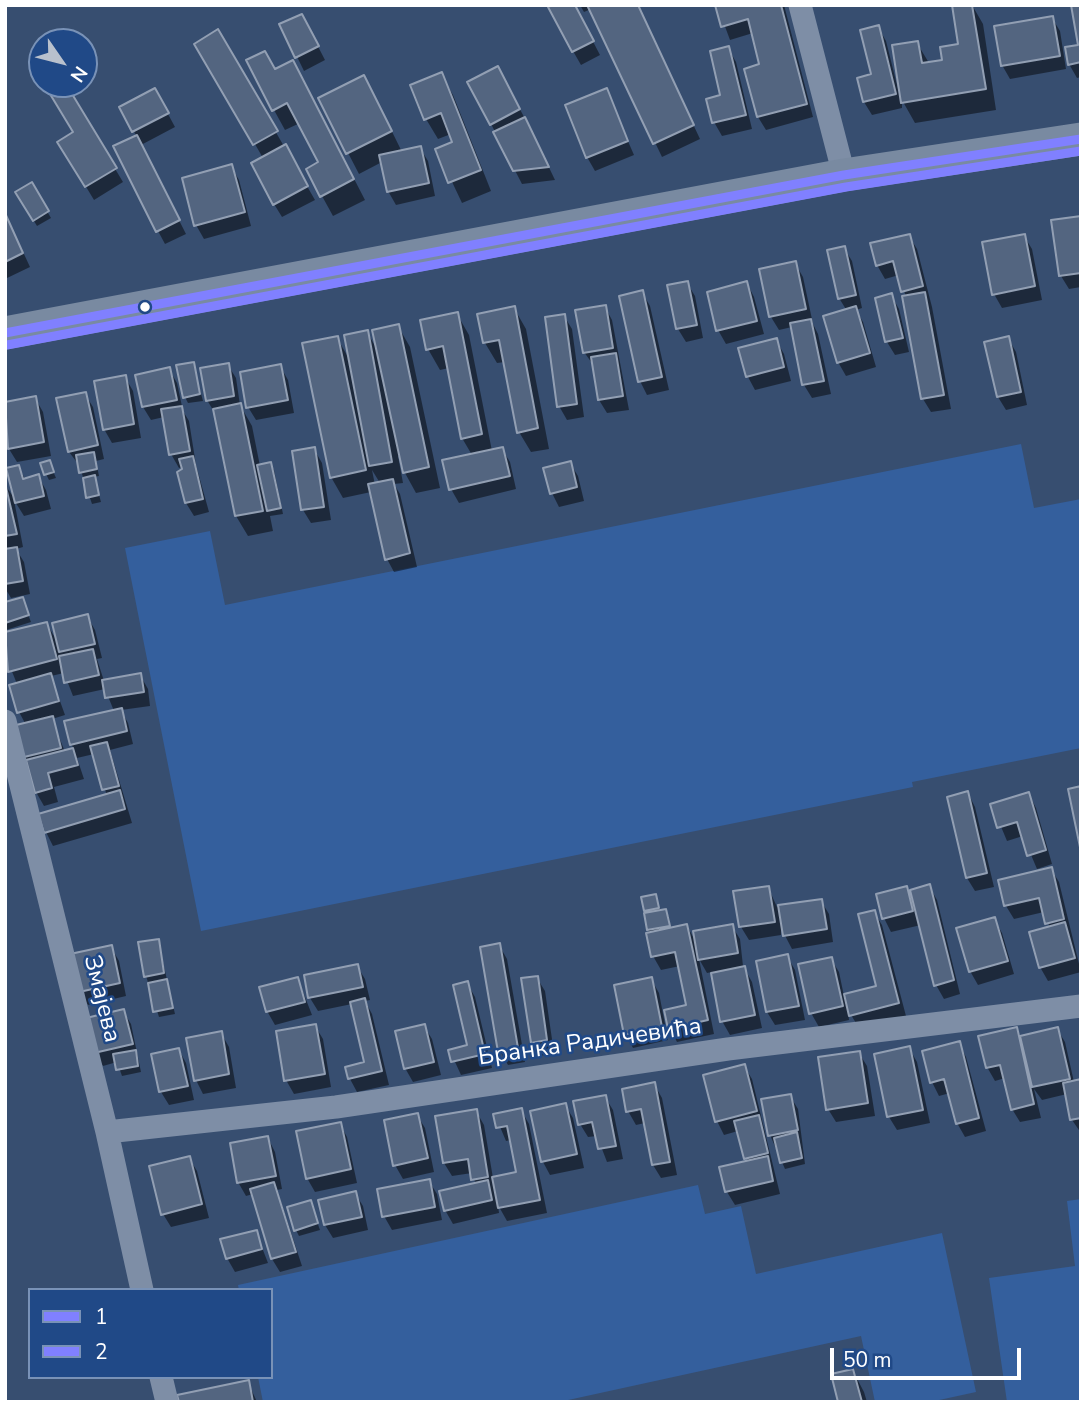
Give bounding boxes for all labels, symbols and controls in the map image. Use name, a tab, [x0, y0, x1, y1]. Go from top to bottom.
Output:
north arrow	[28, 28, 98, 98]
text: N	[64, 61, 93, 87]
unlabelled marker	[138, 300, 152, 314]
street label: Змајева	[76, 952, 126, 1046]
street label: Бранка Радичевића	[477, 1013, 703, 1073]
legend	[28, 1288, 273, 1379]
text: 1	[95, 1303, 108, 1331]
scale bar	[834, 1334, 1025, 1378]
text: 2	[95, 1338, 108, 1366]
text: 50 m	[843, 1346, 892, 1374]

